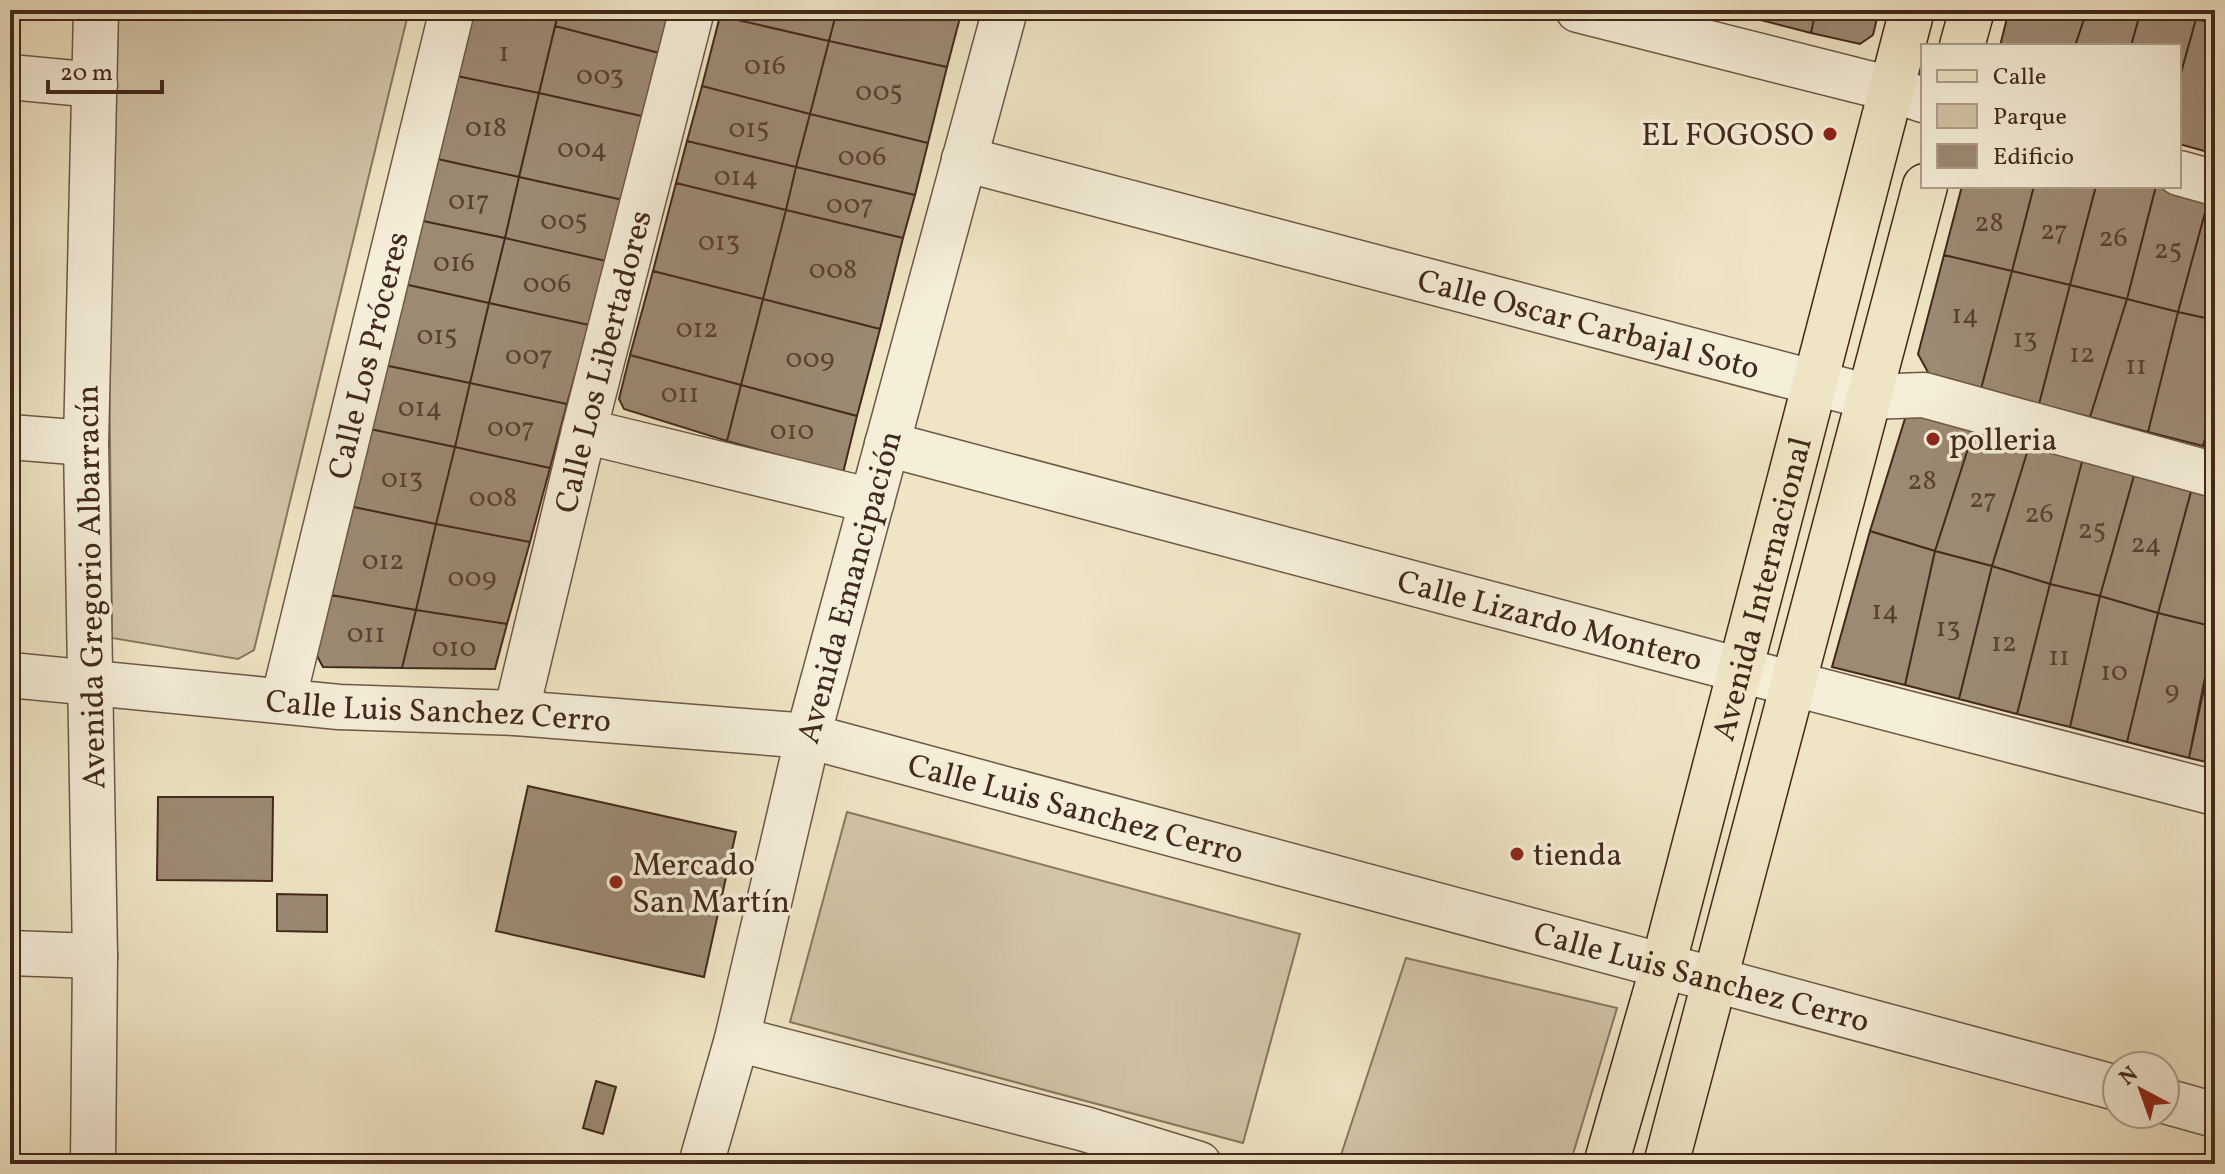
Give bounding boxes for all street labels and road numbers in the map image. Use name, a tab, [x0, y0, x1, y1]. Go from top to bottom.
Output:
street label: Calle Los Libertadores	[546, 206, 665, 518]
street label: Calle Los Próceres	[319, 228, 422, 484]
street label: Calle Oscar Carbajal Soto	[1412, 260, 1764, 392]
street label: Avenida Gregorio Albarracín	[67, 384, 119, 790]
street label: Avenida Emancipación	[788, 426, 915, 749]
street label: Avenida Internacional	[1704, 433, 1825, 746]
street label: Calle Lizardo Montero	[1392, 561, 1707, 684]
street label: Calle Luis Sanchez Cerro	[263, 681, 613, 745]
street label: Calle Luis Sanchez Cerro	[902, 745, 1248, 877]
street label: Calle Luis Sanchez Cerro	[1528, 913, 1874, 1045]

